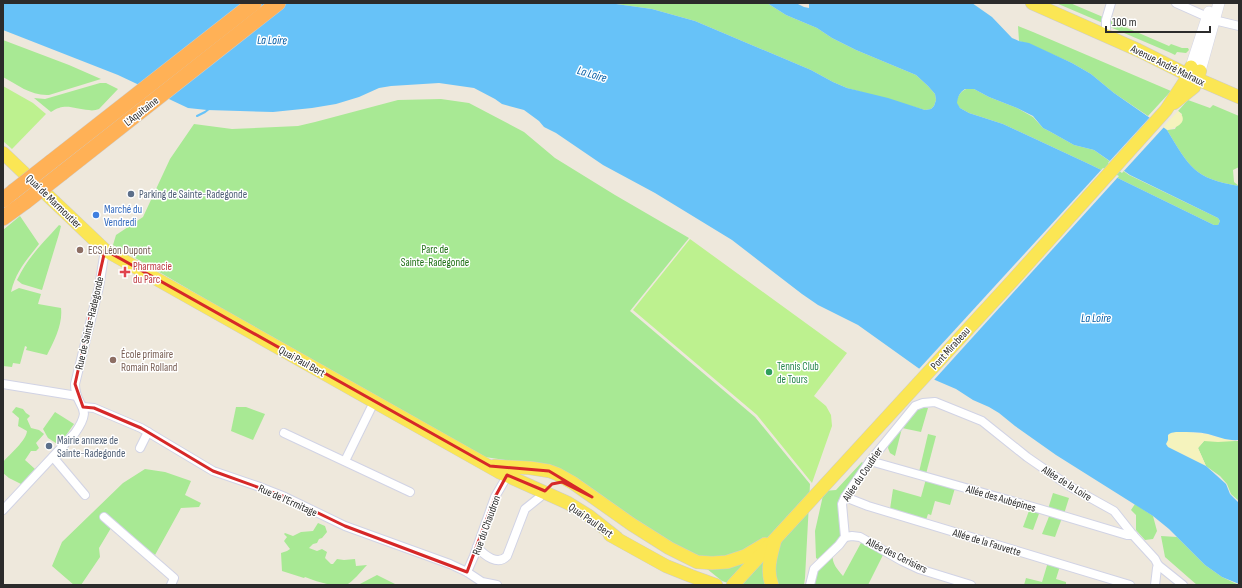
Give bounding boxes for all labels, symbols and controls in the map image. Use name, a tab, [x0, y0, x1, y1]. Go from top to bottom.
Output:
scale bar	[1106, 8, 1210, 34]
text: 100 m	[1112, 15, 1137, 30]
water label: La Loire	[257, 33, 287, 48]
street label: Avenue André Malraux	[1128, 41, 1207, 89]
water label: La Loire	[575, 63, 609, 86]
street label: L'Aquitaine	[122, 94, 161, 129]
street label: Quai de Marmoutier	[23, 172, 84, 231]
place label: Parking de Sainte-Radegonde	[139, 188, 247, 201]
marker: Parking de Sainte-Radegonde	[126, 189, 136, 199]
place label: Marché du Vendredi	[104, 203, 143, 229]
marker: Marché du Vendredi	[91, 210, 101, 220]
park label: Parc de Sainte-Radegonde	[401, 243, 469, 269]
place label: ECS Léon Dupont	[88, 244, 151, 257]
marker: ECS Léon Dupont	[75, 245, 85, 255]
place label: Pharmacie du Parc	[133, 260, 172, 286]
marker: Pharmacie du Parc	[120, 267, 130, 277]
street label: Rue de Sainte-Radegonde	[72, 275, 106, 371]
water label: La Loire	[1081, 311, 1111, 326]
street label: Pont Mirabeau	[928, 324, 973, 372]
street label: Quai Paul Bert	[276, 343, 328, 380]
place label: École primaire Romain Rolland	[121, 348, 178, 374]
marker: École primaire Romain Rolland	[108, 355, 118, 365]
place label: Tennis Club de Tours	[777, 360, 819, 386]
marker: Tennis Club de Tours	[764, 367, 774, 377]
place label: Mairie annexe de Sainte-Radegonde	[57, 434, 125, 460]
marker: Mairie annexe de Sainte-Radegonde	[44, 441, 54, 451]
street label: Allée du Coudrier	[839, 445, 885, 505]
street label: Allée de la Loire	[1039, 462, 1094, 504]
street label: Rue de l'Ermitage	[256, 482, 319, 519]
street label: Allée des Aubépines	[963, 482, 1037, 515]
street label: Rue du Chaudron	[470, 493, 503, 557]
street label: Quai Paul Bert	[566, 500, 616, 541]
street label: Allée de la Fauvette	[950, 526, 1023, 559]
street label: Allée des Cerisiers	[863, 535, 930, 576]

